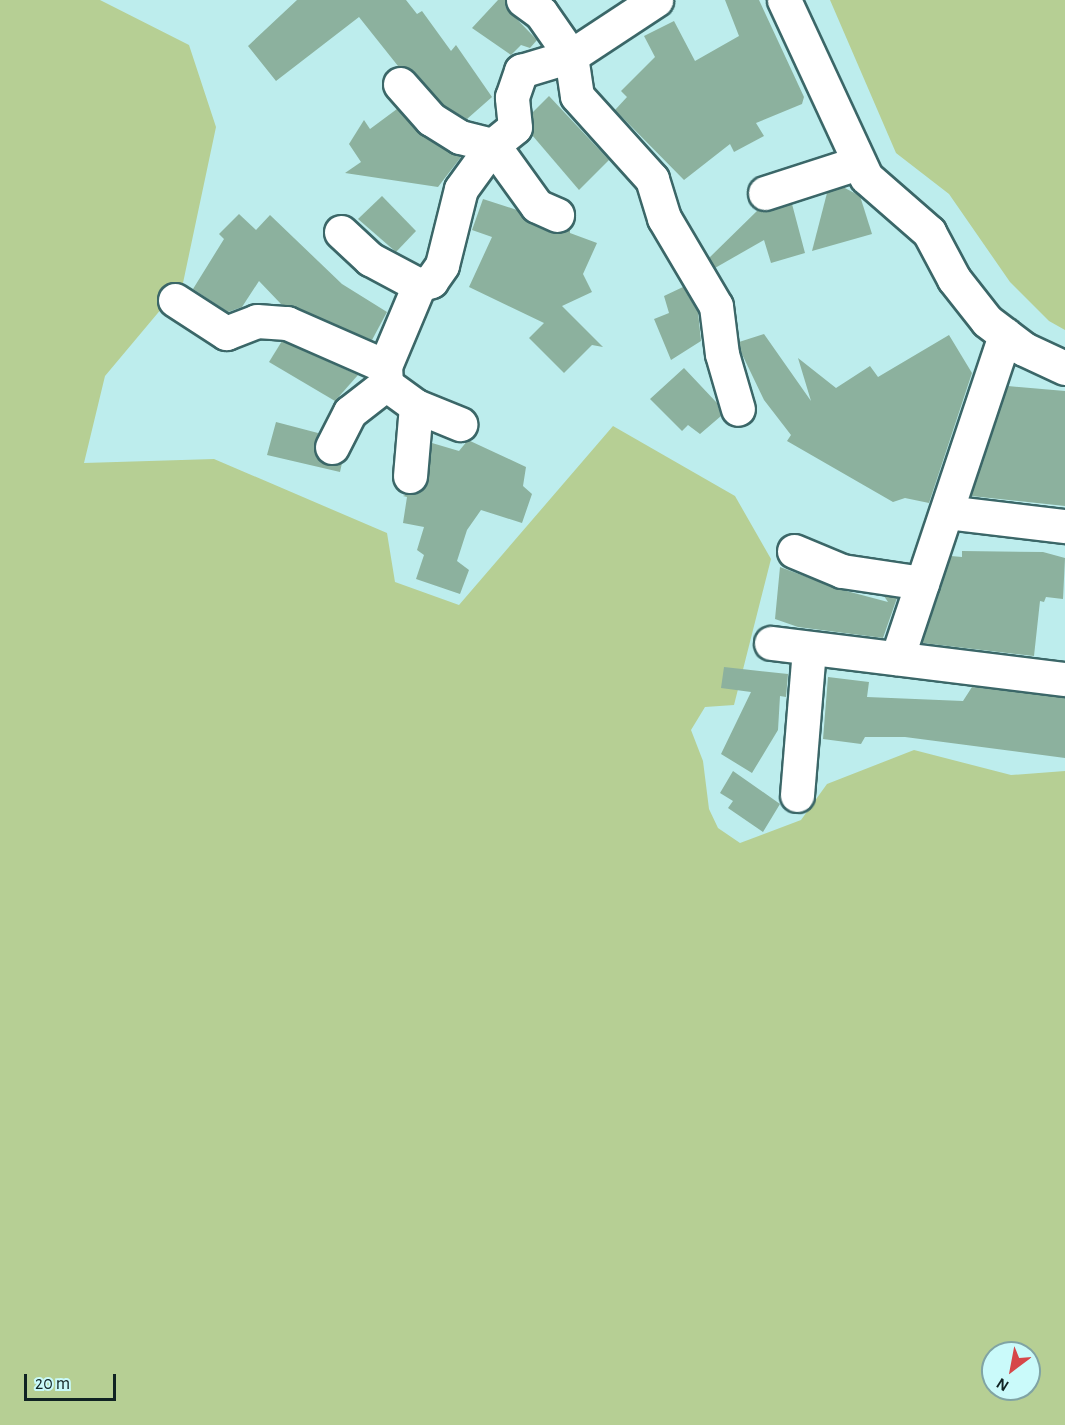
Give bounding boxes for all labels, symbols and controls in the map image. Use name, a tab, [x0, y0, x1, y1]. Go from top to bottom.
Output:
north arrow	[981, 1341, 1041, 1401]
scale bar	[27, 1362, 118, 1400]
text: 20 m	[35, 1375, 70, 1393]
text: N	[994, 1375, 1011, 1394]

